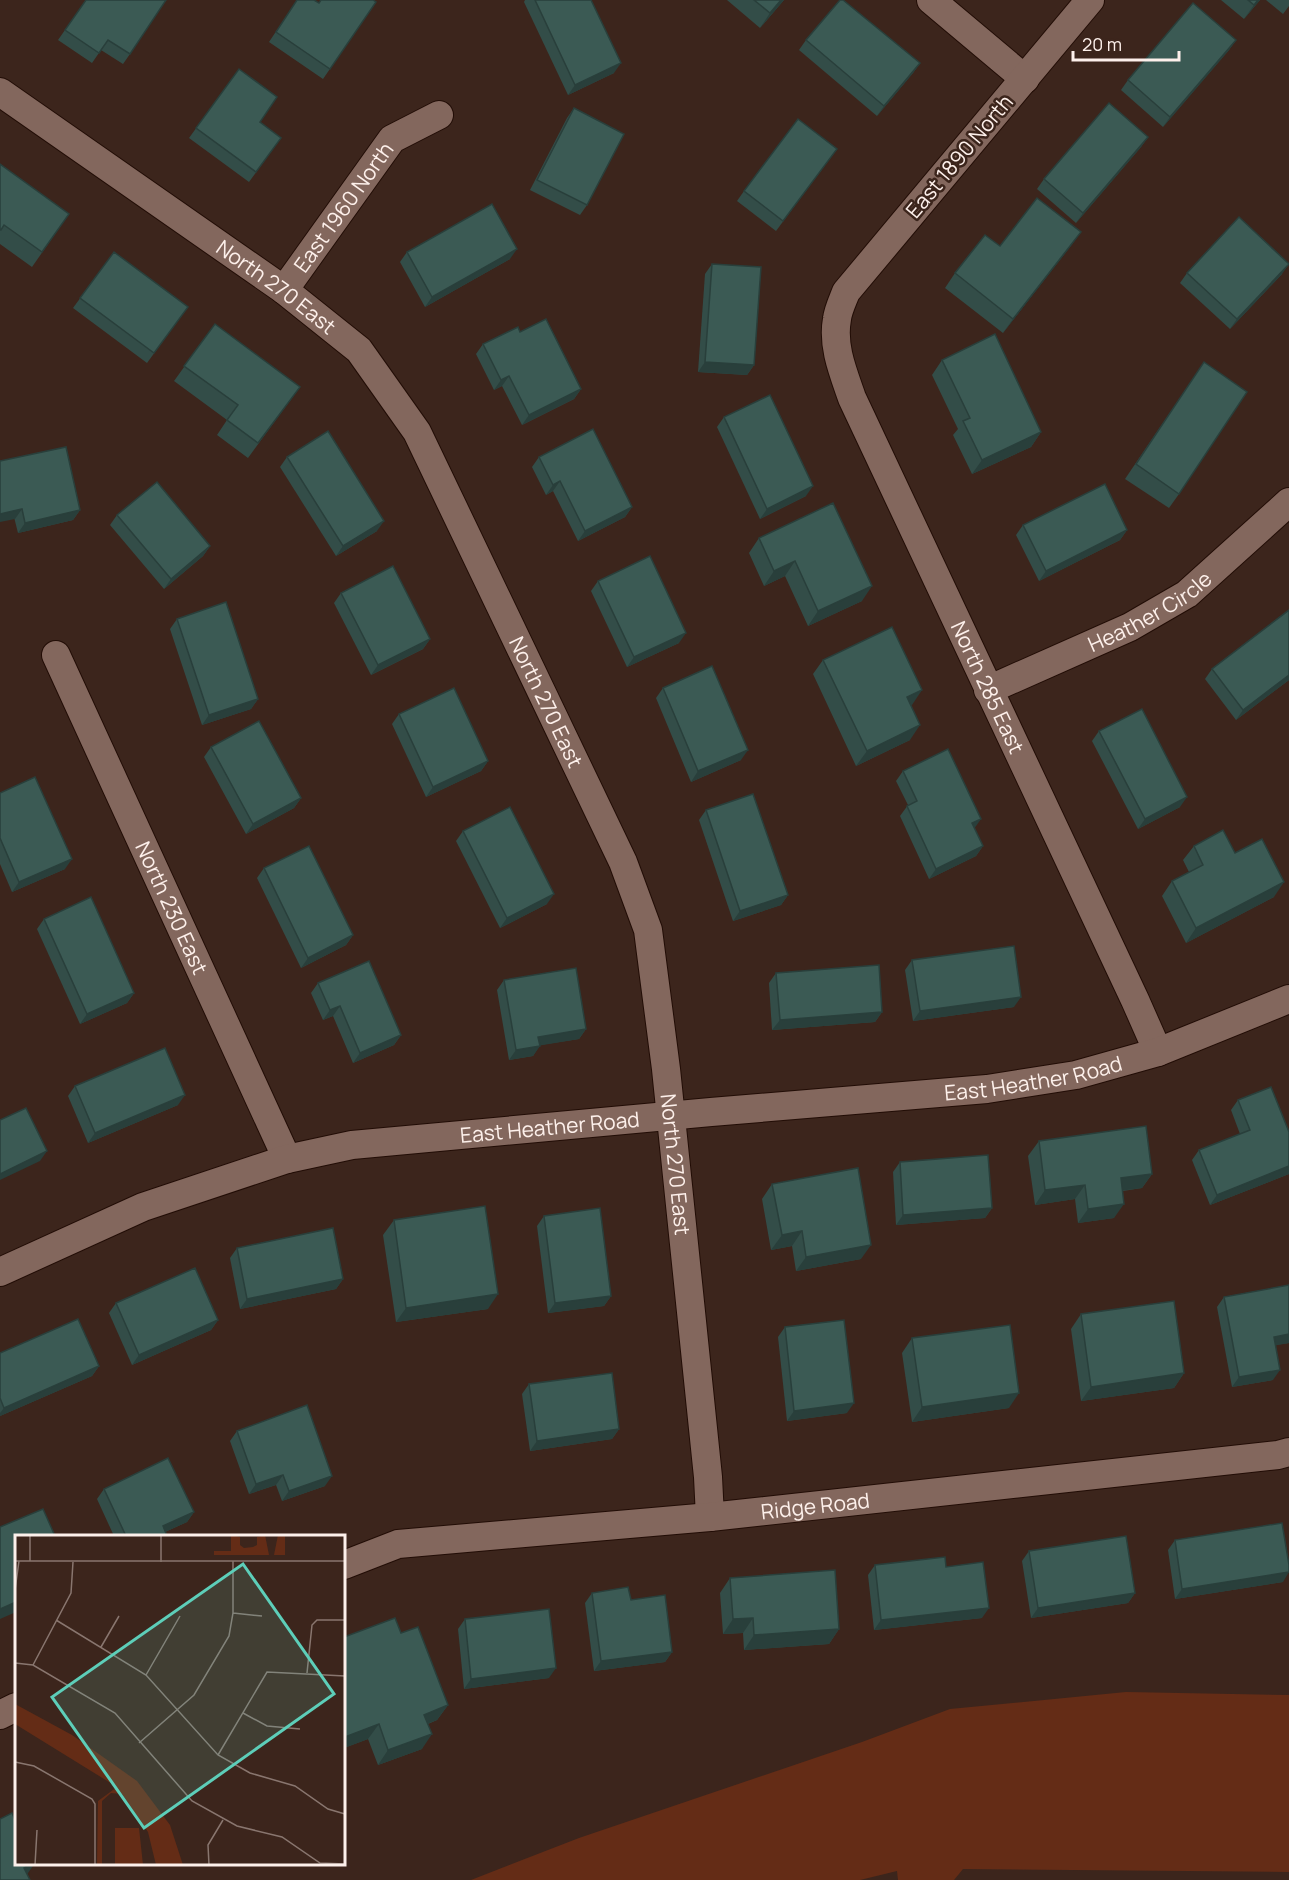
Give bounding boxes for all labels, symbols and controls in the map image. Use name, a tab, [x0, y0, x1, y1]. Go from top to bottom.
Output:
scale bar	[1073, 24, 1180, 62]
text: 20 m	[1082, 32, 1122, 56]
street label: East 1890 North	[899, 88, 1019, 224]
street label: East 1960 North	[287, 136, 399, 278]
street label: North 270 East	[211, 233, 342, 340]
street label: Heather Circle	[1083, 565, 1217, 658]
street label: North 285 East	[945, 616, 1031, 758]
street label: North 270 East	[503, 632, 590, 772]
street label: North 230 East	[129, 837, 214, 979]
street label: East Heather Road	[943, 1049, 1125, 1107]
street label: North 270 East	[655, 1092, 697, 1237]
street label: East Heather Road	[459, 1105, 641, 1149]
street label: Ridge Road	[759, 1486, 871, 1525]
inset map	[15, 1535, 345, 1865]

